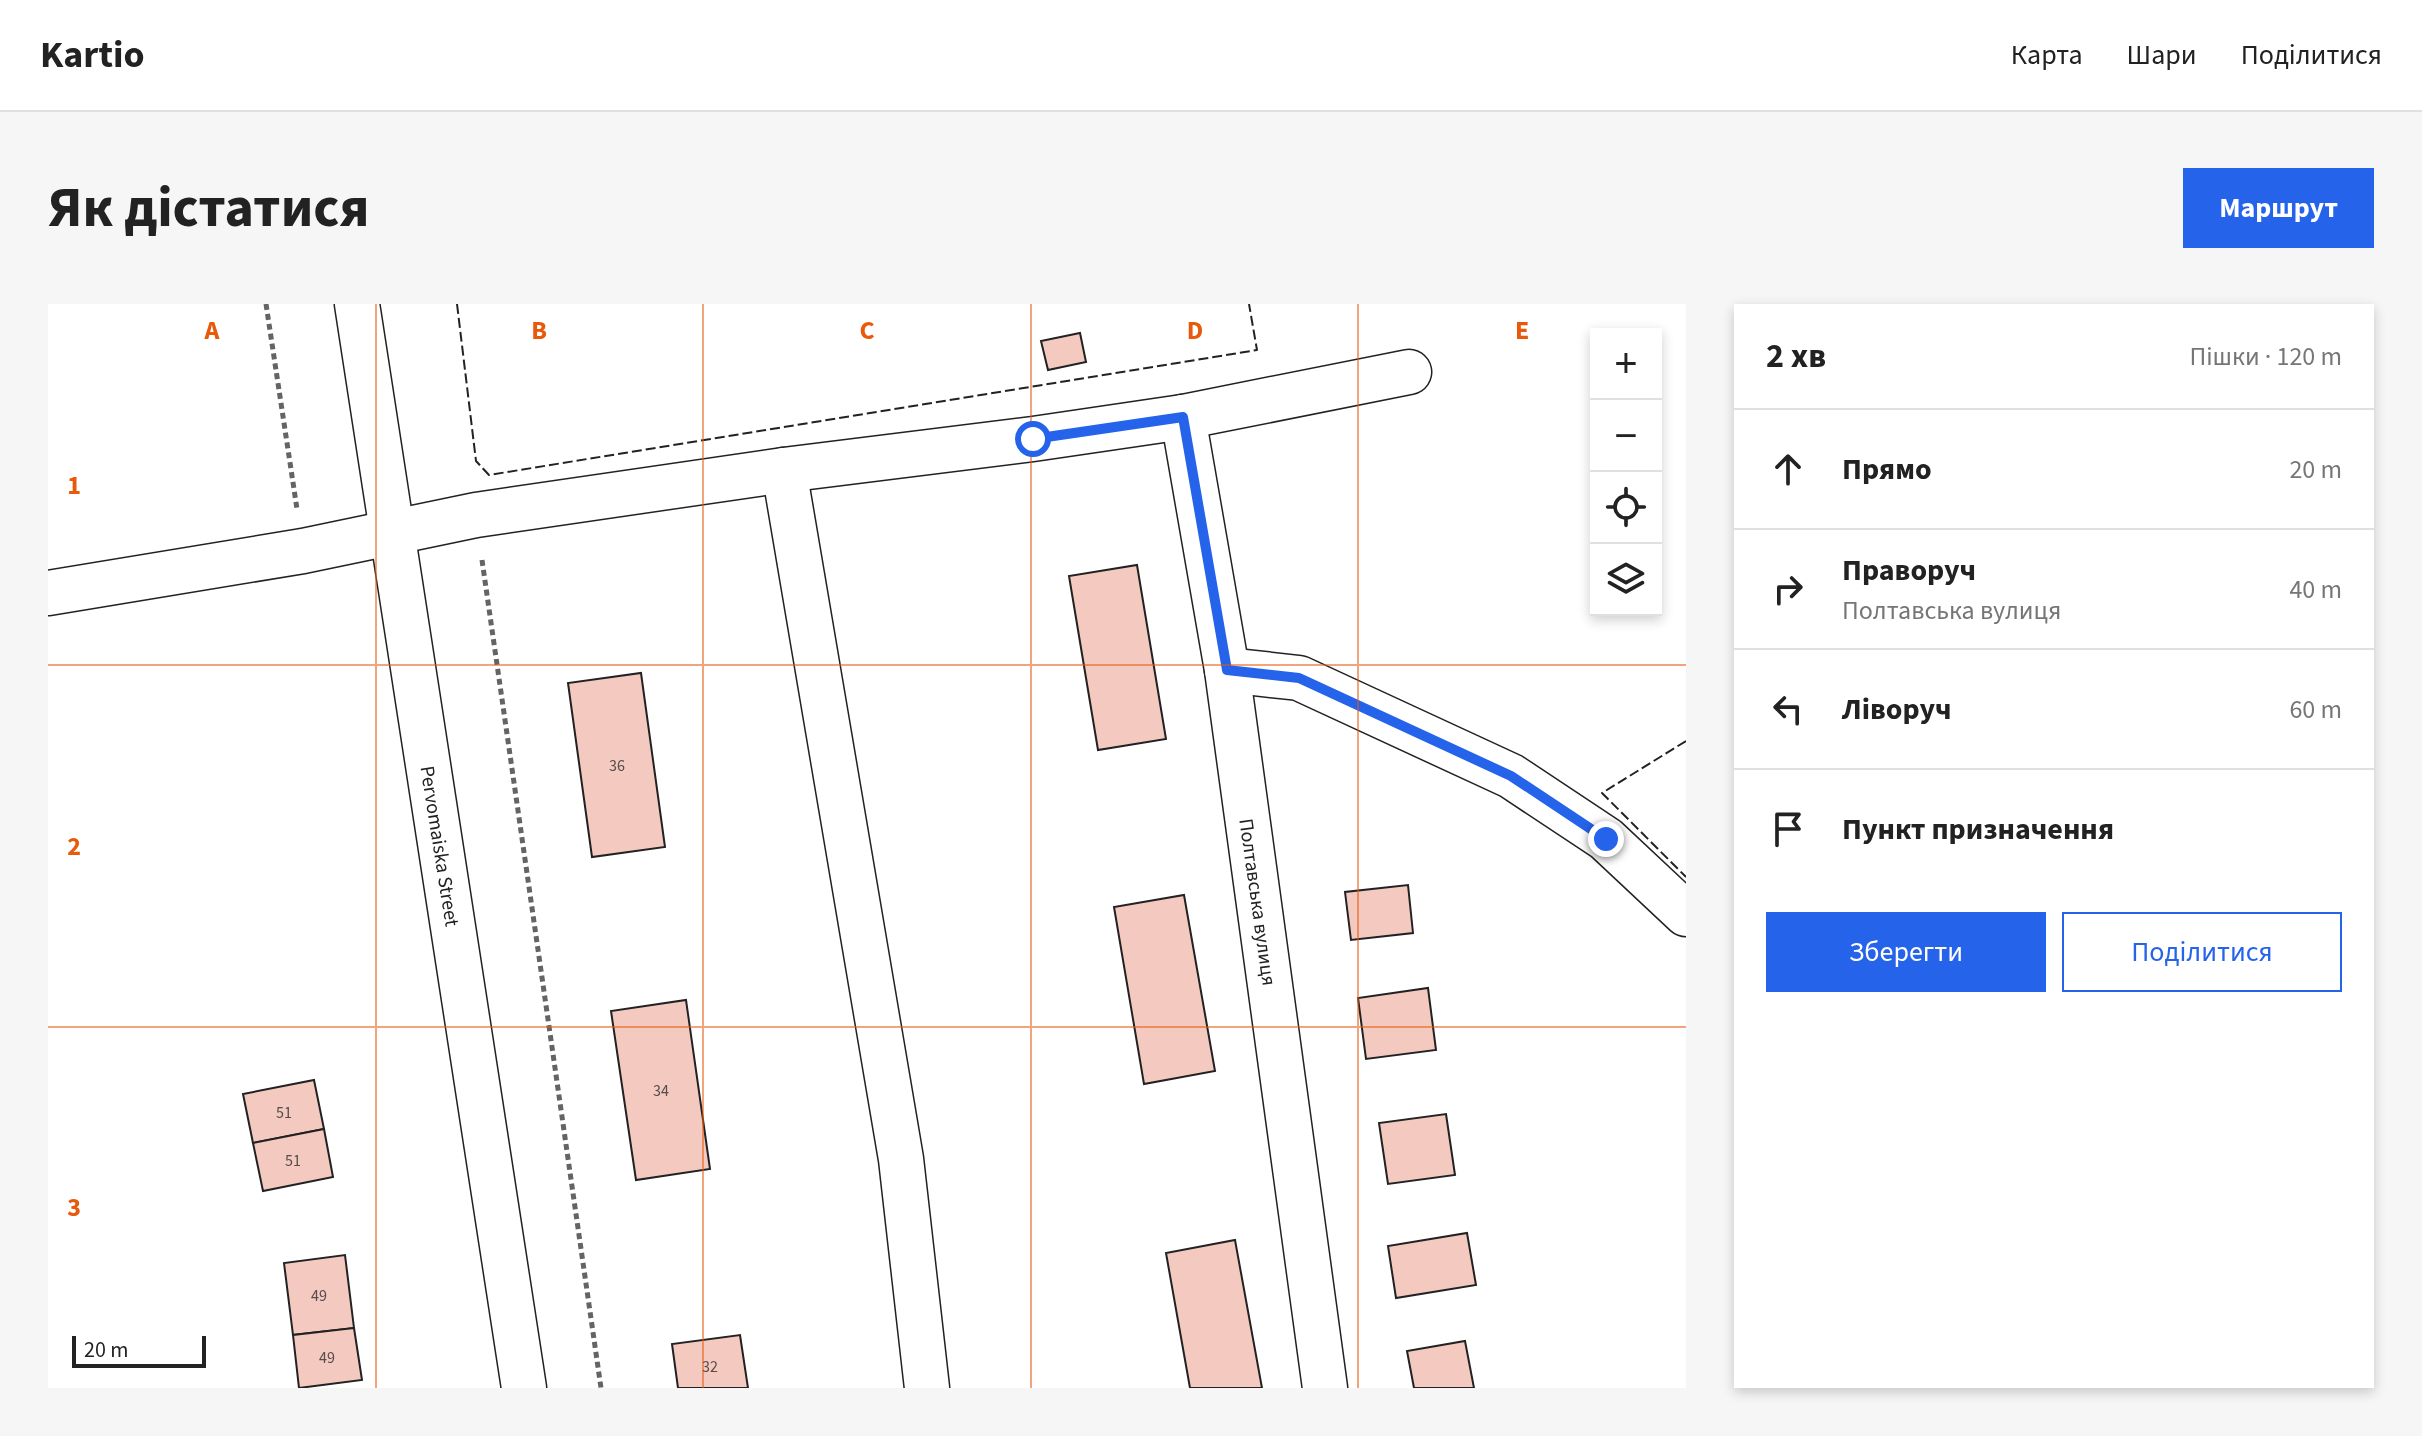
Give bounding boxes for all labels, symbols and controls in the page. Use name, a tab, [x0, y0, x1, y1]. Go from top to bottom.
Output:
text: Kartio	[40, 28, 145, 82]
text: Карта	[2011, 35, 2083, 75]
text: Шари	[2127, 35, 2197, 75]
text: Поділитися	[2241, 35, 2382, 75]
button: Маршрут	[2183, 168, 2374, 248]
text: Як дістатися	[48, 169, 369, 248]
text: A	[204, 312, 221, 349]
text: B	[531, 312, 547, 349]
text: C	[859, 312, 875, 349]
text: D	[1187, 312, 1203, 349]
text: E	[1515, 312, 1529, 349]
map controls	[1590, 328, 1662, 616]
button: +	[1590, 328, 1662, 400]
text: 2 хв	[1766, 332, 1826, 381]
text: Пішки · 120 m	[2189, 338, 2342, 375]
button: −	[1590, 400, 1662, 472]
route start	[1015, 421, 1051, 457]
icon: ahead	[1766, 447, 1810, 491]
text: Прямо	[1842, 448, 1932, 491]
text: 20 m	[2289, 451, 2342, 488]
text: 1	[67, 467, 81, 504]
button: locate	[1590, 472, 1662, 544]
button: layers	[1590, 544, 1662, 616]
text: Праворуч	[1842, 549, 1976, 592]
icon: right	[1766, 567, 1810, 611]
text: 40 m	[2289, 571, 2342, 608]
text: Полтавська вулиця	[1842, 592, 2061, 629]
icon: left	[1766, 687, 1810, 731]
text: Ліворуч	[1842, 688, 1952, 731]
text: 60 m	[2289, 691, 2342, 728]
house number: 36	[609, 755, 625, 777]
street label: Pervomaiska Street	[413, 764, 466, 929]
icon: arrive	[1766, 807, 1810, 851]
text: Пункт призначення	[1842, 808, 2114, 851]
street label: Полтавська вулиця	[1231, 817, 1283, 988]
route end	[1588, 821, 1624, 857]
text: 2	[67, 828, 81, 865]
button: Зберегти	[1766, 912, 2046, 992]
button: Поділитися	[2062, 912, 2342, 992]
house number: 34	[653, 1080, 669, 1102]
house number: 51	[276, 1102, 292, 1124]
house number: 51	[285, 1150, 301, 1172]
text: 3	[67, 1189, 81, 1226]
house number: 49	[311, 1285, 327, 1307]
scale bar	[72, 1332, 206, 1368]
text: 20 m	[84, 1334, 129, 1366]
house number: 49	[319, 1347, 335, 1369]
house number: 32	[702, 1356, 718, 1378]

